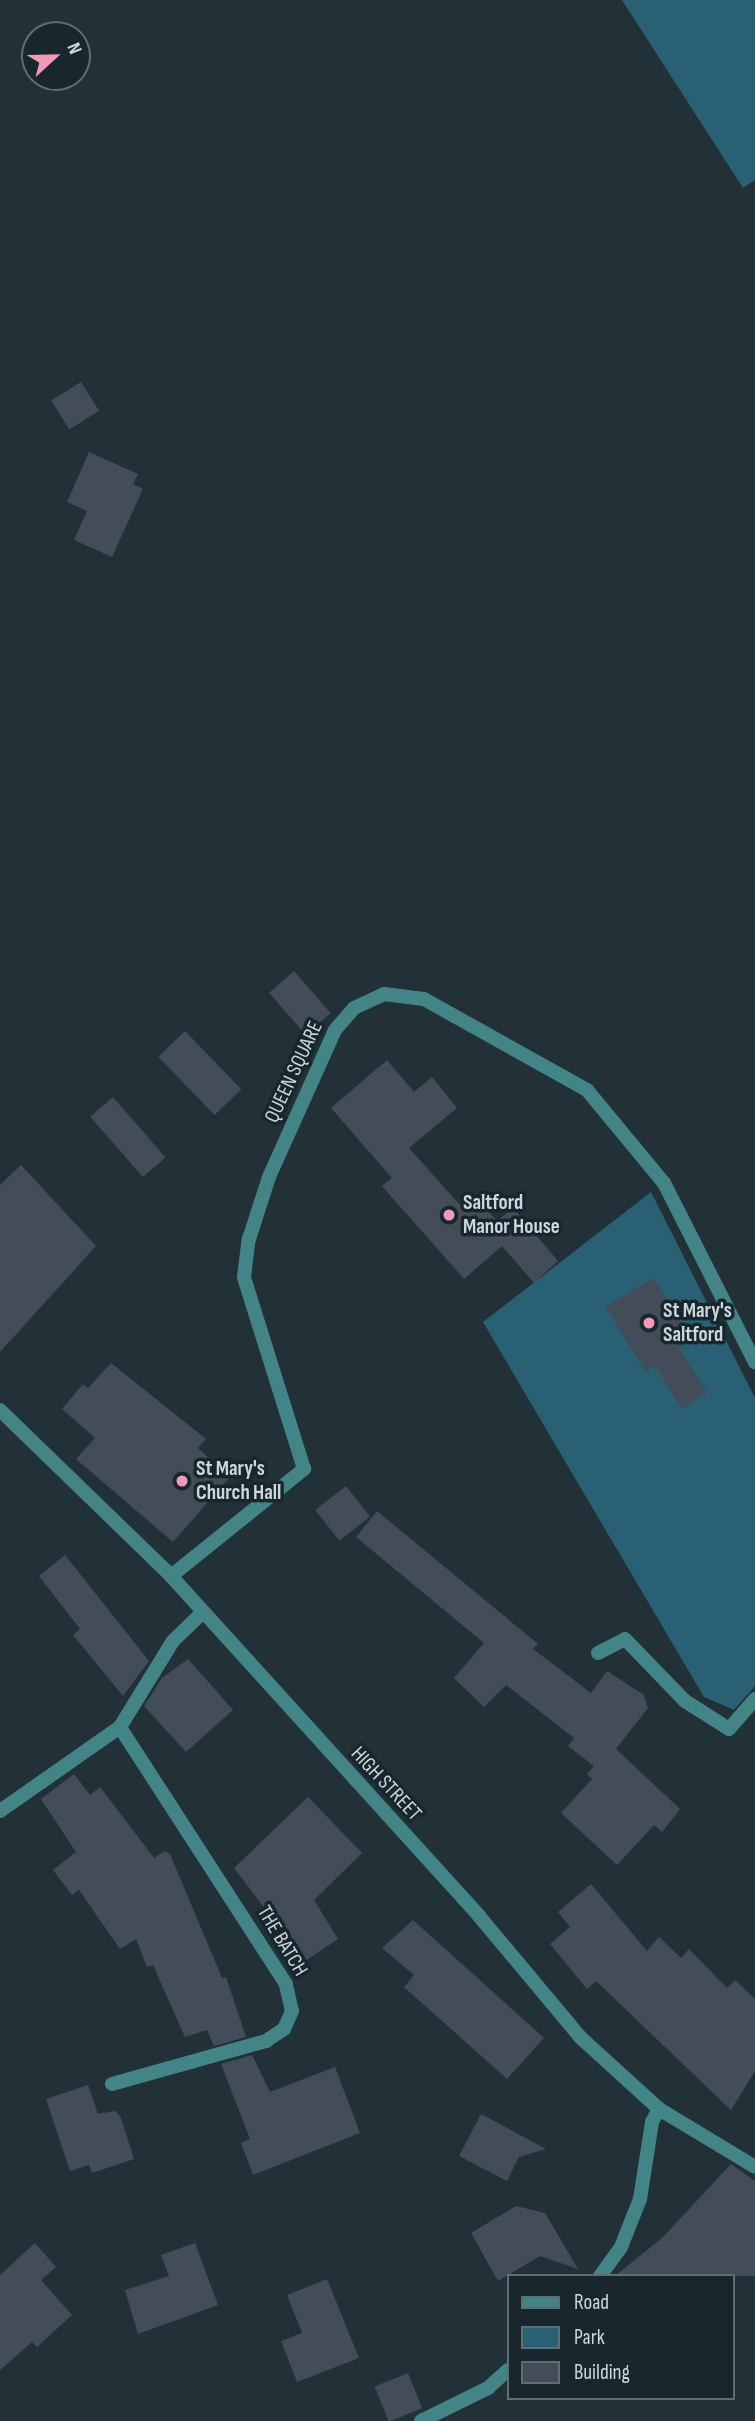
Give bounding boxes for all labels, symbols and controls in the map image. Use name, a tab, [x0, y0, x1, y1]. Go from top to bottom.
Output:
north arrow	[21, 21, 91, 91]
text: N	[62, 40, 87, 58]
street label: QUEEN SQUARE	[260, 1017, 328, 1127]
place label: Saltford Manor House	[463, 1190, 560, 1240]
marker: Saltford Manor House	[441, 1207, 457, 1223]
place label: St Mary's Saltford	[663, 1298, 732, 1348]
marker: St Mary's Saltford	[641, 1315, 657, 1331]
place label: St Mary's Church Hall	[196, 1456, 281, 1506]
marker: St Mary's Church Hall	[174, 1473, 190, 1489]
street label: HIGH STREET	[345, 1742, 427, 1826]
street label: THE BATCH	[251, 1901, 313, 1981]
legend	[506, 2274, 734, 2400]
text: Road	[574, 2290, 609, 2315]
text: Park	[574, 2325, 605, 2350]
text: Building	[574, 2360, 630, 2385]

